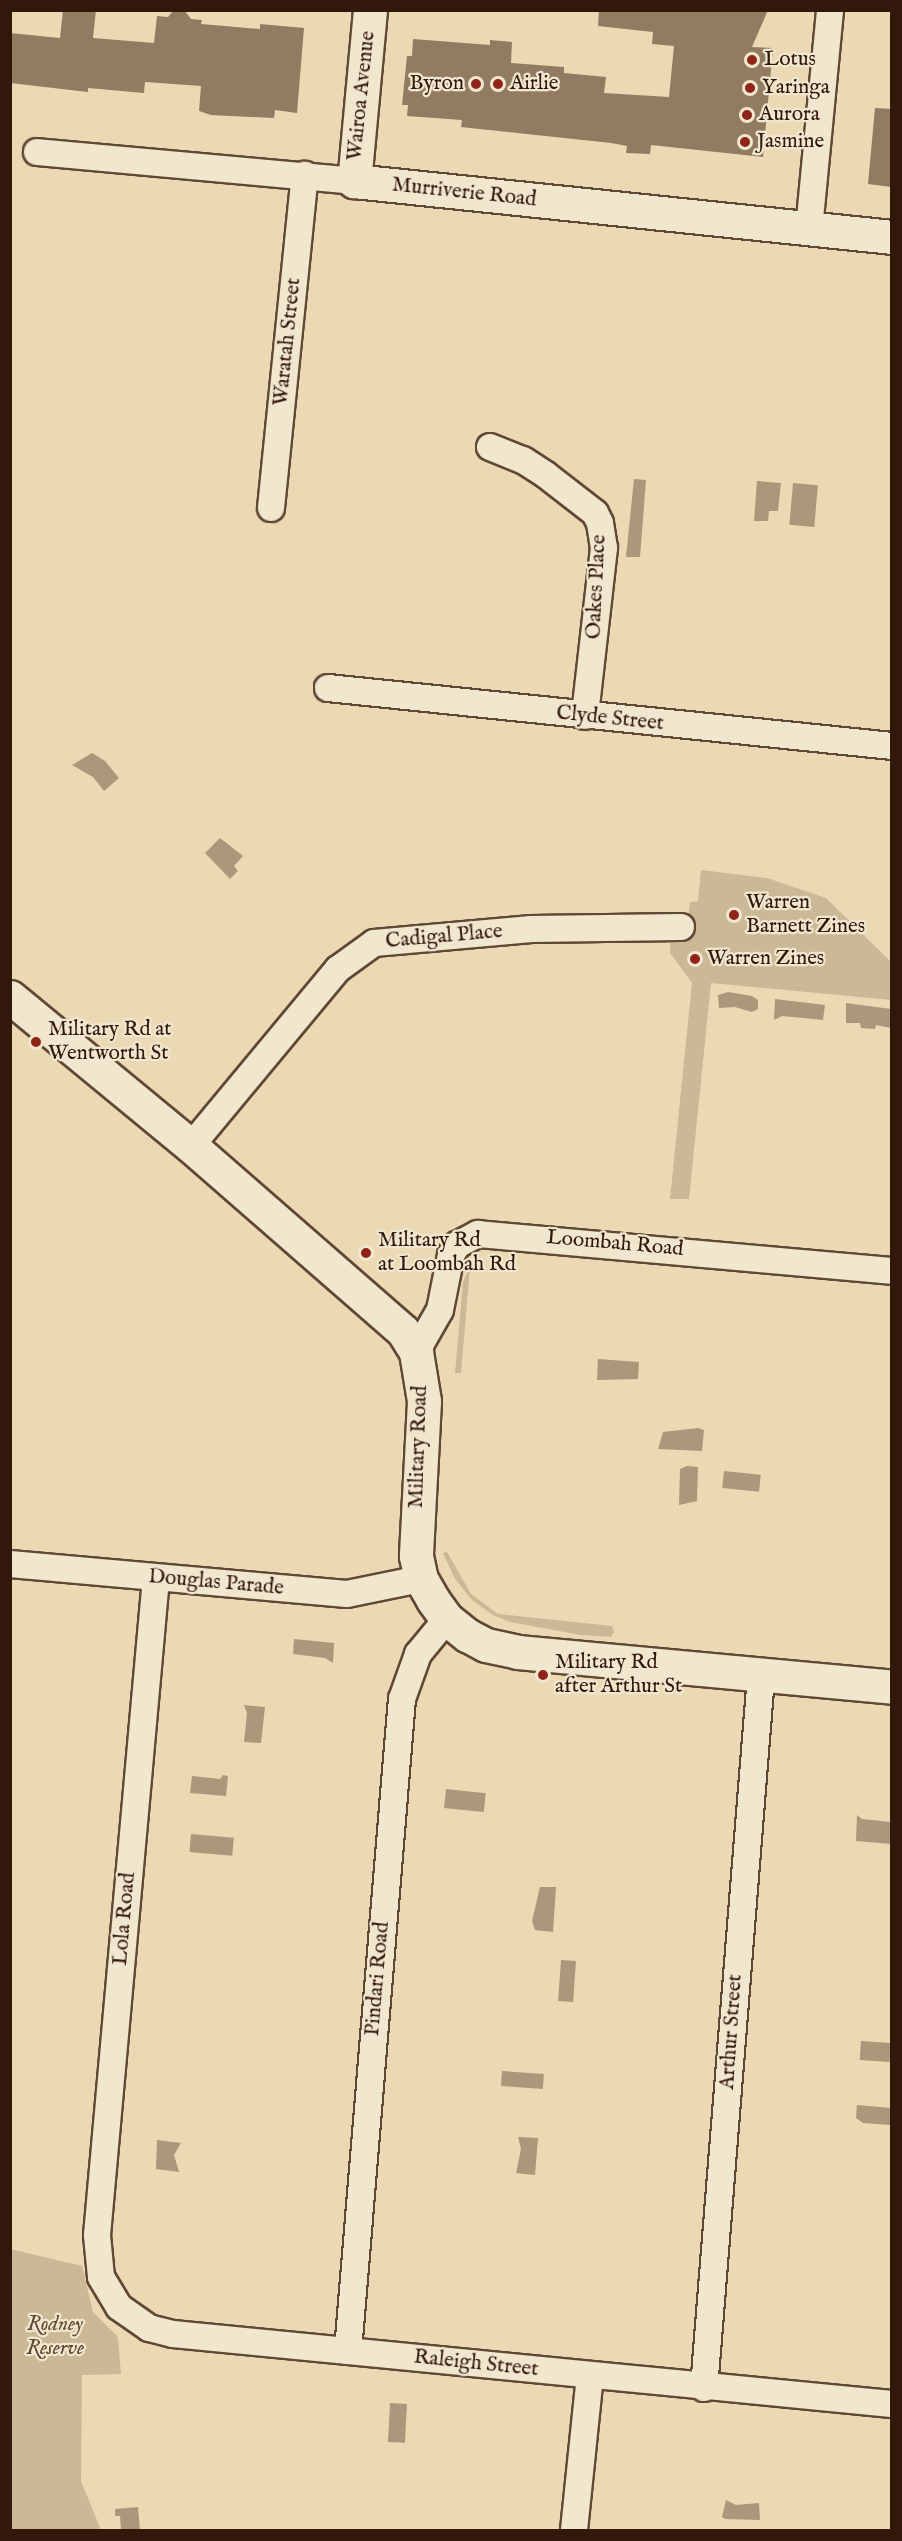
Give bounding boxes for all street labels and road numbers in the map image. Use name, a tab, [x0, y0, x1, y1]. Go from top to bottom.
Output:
street label: Wairoa Avenue	[343, 30, 381, 162]
street label: Murriverie Road	[391, 173, 537, 213]
street label: Waratah Street	[269, 277, 307, 407]
street label: Oakes Place	[582, 534, 612, 640]
street label: Clyde Street	[555, 701, 665, 737]
street label: Cadigal Place	[384, 919, 504, 955]
street label: Loombah Road	[545, 1225, 685, 1263]
street label: Military Road	[404, 1385, 434, 1509]
street label: Douglas Parade	[147, 1565, 285, 1601]
street label: Lola Road	[108, 1871, 142, 1967]
street label: Pindari Road	[360, 1921, 396, 2037]
street label: Arthur Street	[715, 1974, 749, 2090]
street label: Raleigh Street	[412, 2345, 540, 2383]

